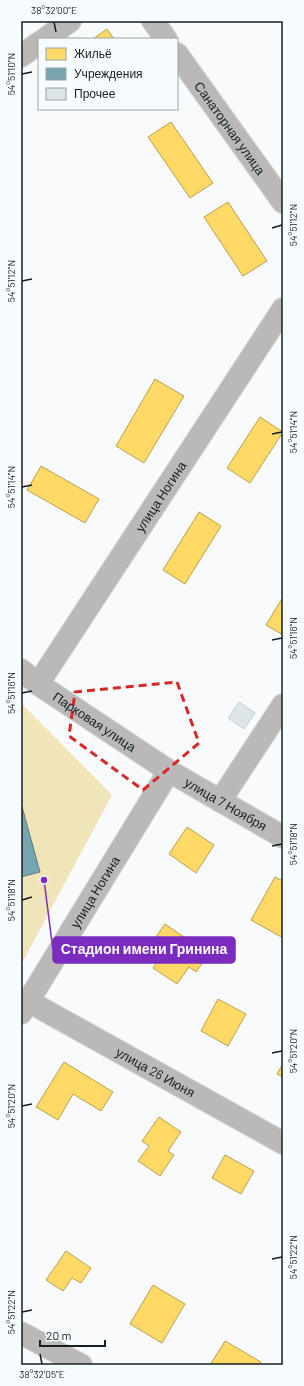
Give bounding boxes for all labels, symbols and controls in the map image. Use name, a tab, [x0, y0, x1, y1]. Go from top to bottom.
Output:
text: 38°32'00"E	[31, 4, 77, 16]
legend	[38, 38, 178, 110]
text: Жильё	[74, 46, 112, 60]
text: 54°51'10"N	[5, 53, 17, 95]
text: Учреждения	[74, 66, 143, 81]
street label: Санаторная улица	[191, 78, 269, 178]
text: Прочее	[74, 86, 116, 101]
text: 54°51'12"N	[287, 204, 299, 246]
text: 54°51'12"N	[5, 260, 17, 302]
text: 54°51'14"N	[287, 411, 299, 453]
street label: улица Ногина	[132, 457, 190, 535]
text: 54°51'14"N	[5, 466, 17, 508]
text: 54°51'16"N	[287, 617, 299, 659]
text: 54°51'16"N	[5, 672, 17, 714]
street label: Парковая улица	[50, 688, 140, 755]
street label: улица 7 Ноября	[182, 774, 270, 834]
text: 54°51'18"N	[287, 823, 299, 865]
street label: улица Ногина	[67, 852, 124, 931]
text: 54°51'18"N	[5, 879, 17, 921]
callout: Стадион имени Гринина	[53, 937, 235, 963]
text: Стадион имени Гринина	[61, 940, 227, 957]
text: 54°51'20"N	[287, 1029, 299, 1073]
street label: улица 26 Июня	[113, 1044, 198, 1100]
text: 54°51'20"N	[5, 1084, 17, 1128]
text: 54°51'22"N	[287, 1235, 299, 1279]
text: 54°51'22"N	[5, 1290, 17, 1334]
scale bar	[40, 1322, 105, 1348]
text: 20 m	[46, 1328, 72, 1342]
text: 38°32'05"E	[19, 1368, 65, 1380]

